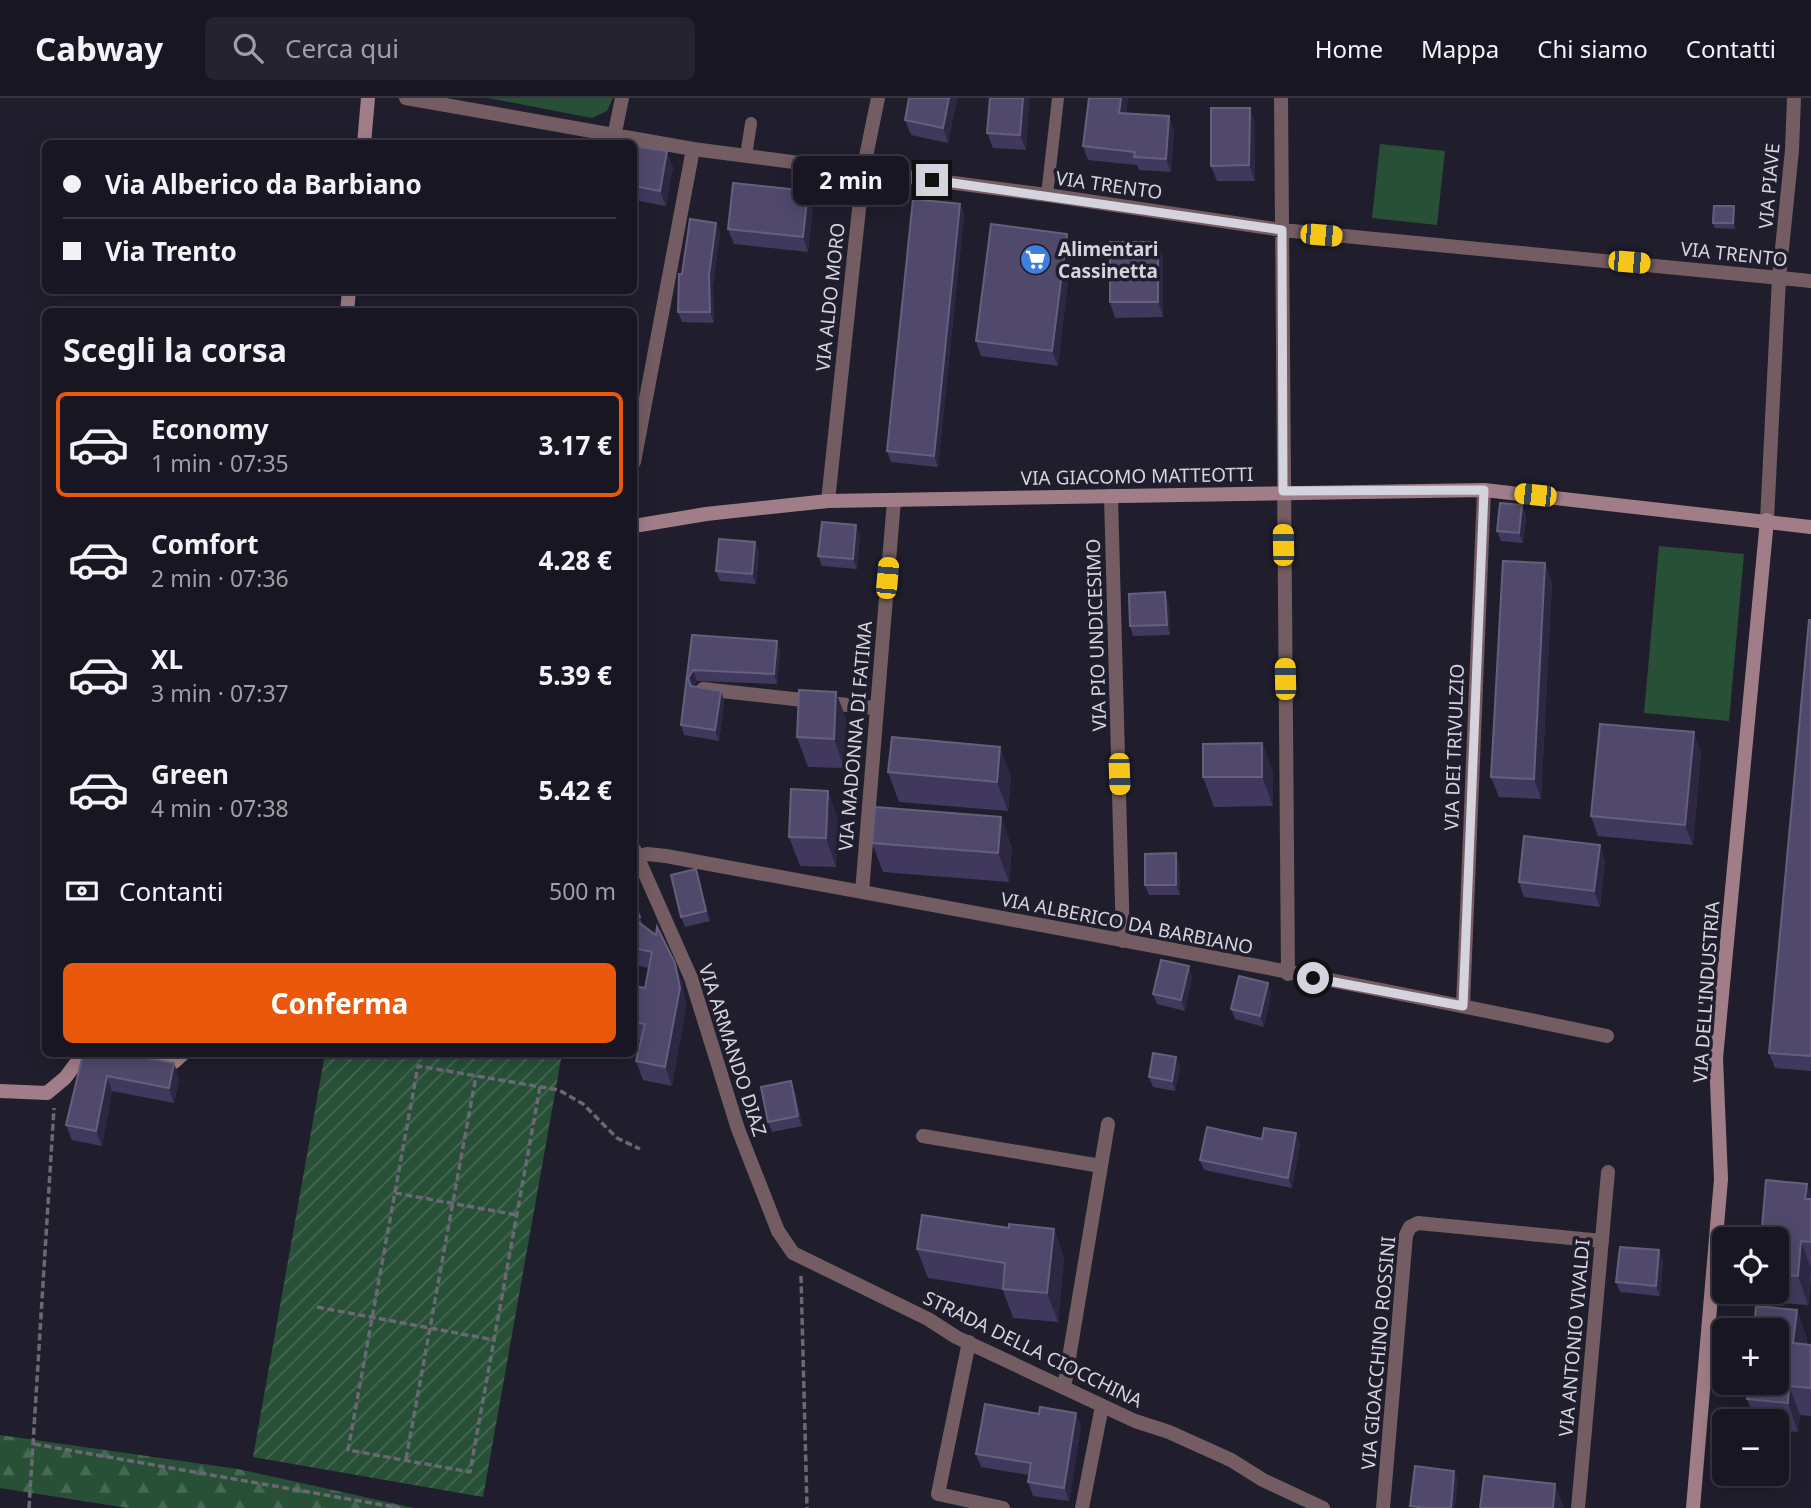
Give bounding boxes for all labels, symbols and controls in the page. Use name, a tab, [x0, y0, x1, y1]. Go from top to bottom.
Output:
search box	[205, 17, 695, 80]
text: Cabway	[35, 26, 163, 71]
icon: search	[229, 29, 267, 67]
text: Cerca qui	[285, 30, 399, 66]
text: Home	[1315, 32, 1383, 65]
text: Mappa	[1421, 32, 1499, 65]
text: Chi siamo	[1537, 32, 1648, 65]
text: Contatti	[1686, 32, 1776, 65]
street label: VIA PIAVE	[1752, 142, 1786, 230]
callout: 2 min	[792, 155, 908, 204]
text: 2 min	[819, 164, 883, 196]
route end	[916, 164, 948, 196]
street label: VIA TRENTO	[1054, 165, 1164, 205]
text: Via Alberico da Barbiano	[105, 166, 422, 202]
street label: VIA ALDO MORO	[809, 221, 851, 373]
car	[1300, 223, 1343, 247]
text: Via Trento	[105, 233, 237, 269]
street label: VIA TRENTO	[1679, 235, 1789, 273]
place label: Alimentari Cassinetta	[1058, 236, 1159, 284]
supermarket icon: Alimentari Cassinetta	[1018, 243, 1052, 277]
car	[1608, 250, 1651, 274]
text: Scegli la corsa	[63, 328, 287, 371]
text: Economy	[151, 411, 269, 447]
icon: car	[67, 413, 130, 476]
text: 3.17 €	[538, 427, 612, 463]
text: 1 min · 07:35	[151, 447, 289, 479]
street label: VIA GIACOMO MATTEOTTI	[1020, 461, 1254, 491]
car	[1514, 482, 1557, 508]
car	[1273, 524, 1294, 566]
text: Comfort	[151, 526, 259, 562]
icon: car	[67, 528, 130, 591]
street label: VIA PIO UNDICESIMO	[1080, 538, 1112, 732]
text: 4.28 €	[538, 542, 612, 578]
car	[875, 556, 900, 600]
text: 2 min · 07:36	[151, 562, 289, 594]
street label: VIA MADONNA DI FATIMA	[832, 619, 878, 852]
text: XL	[151, 641, 183, 677]
icon: car	[67, 643, 130, 706]
text: 5.39 €	[538, 657, 612, 693]
car	[1275, 658, 1296, 700]
street label: VIA DEI TRIVULZIO	[1438, 663, 1470, 831]
text: 3 min · 07:37	[151, 677, 289, 709]
car	[1108, 753, 1131, 795]
text: Green	[151, 756, 229, 792]
icon: car	[67, 758, 130, 821]
text: 5.42 €	[538, 772, 612, 808]
text: 4 min · 07:38	[151, 792, 289, 824]
icon: cash	[63, 872, 101, 910]
text: Contanti	[119, 873, 223, 909]
text: 500 m	[549, 875, 616, 907]
street label: VIA ALBERICO DA BARBIANO	[999, 886, 1255, 960]
street label: VIA DELL'INDUSTRIA	[1687, 899, 1725, 1084]
street label: VIA ARMANDO DIAZ	[693, 961, 773, 1140]
route start	[1297, 962, 1329, 994]
button: Conferma	[63, 963, 616, 1043]
map controls	[1712, 1227, 1789, 1486]
button: locate	[1712, 1227, 1789, 1304]
street label: VIA GIOACCHINO ROSSINI	[1355, 1235, 1401, 1471]
street label: VIA ANTONIO VIVALDI	[1552, 1238, 1596, 1438]
street label: STRADA DELLA CIOCCHINA	[919, 1284, 1148, 1414]
button: +	[1712, 1318, 1789, 1395]
button: −	[1712, 1409, 1789, 1486]

